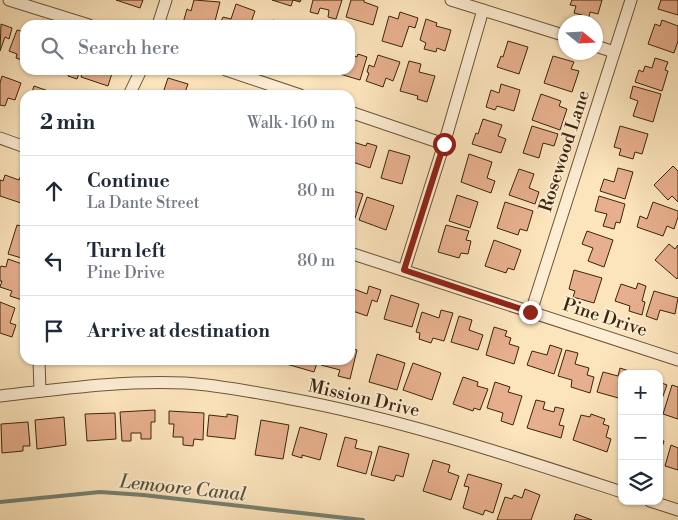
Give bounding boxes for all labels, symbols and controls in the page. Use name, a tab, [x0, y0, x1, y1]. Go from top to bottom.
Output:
north arrow	[558, 15, 603, 60]
search box	[20, 20, 355, 75]
icon: search	[38, 34, 66, 62]
text: Search here	[78, 36, 179, 60]
street label: Rosewood Lane	[534, 87, 595, 215]
text: 2 min	[40, 110, 95, 136]
text: Walk · 160 m	[247, 113, 335, 133]
route start	[433, 133, 456, 156]
text: Continue	[87, 169, 170, 193]
icon: ahead	[40, 177, 68, 205]
text: 80 m	[297, 181, 335, 201]
text: La Dante Street	[87, 193, 199, 213]
text: Turn left	[87, 239, 166, 263]
icon: left	[40, 247, 68, 275]
text: 80 m	[297, 251, 335, 271]
text: Pine Drive	[87, 263, 165, 283]
street label: Pine Drive	[560, 293, 650, 342]
route end	[519, 301, 542, 324]
icon: arrive	[40, 317, 68, 345]
text: Arrive at destination	[87, 319, 270, 343]
map controls	[618, 370, 663, 505]
button: +	[618, 370, 663, 415]
street label: Mission Drive	[306, 374, 422, 423]
button: −	[618, 415, 663, 460]
button: layers	[618, 460, 663, 505]
water label: Lemoore Canal	[118, 469, 247, 507]

